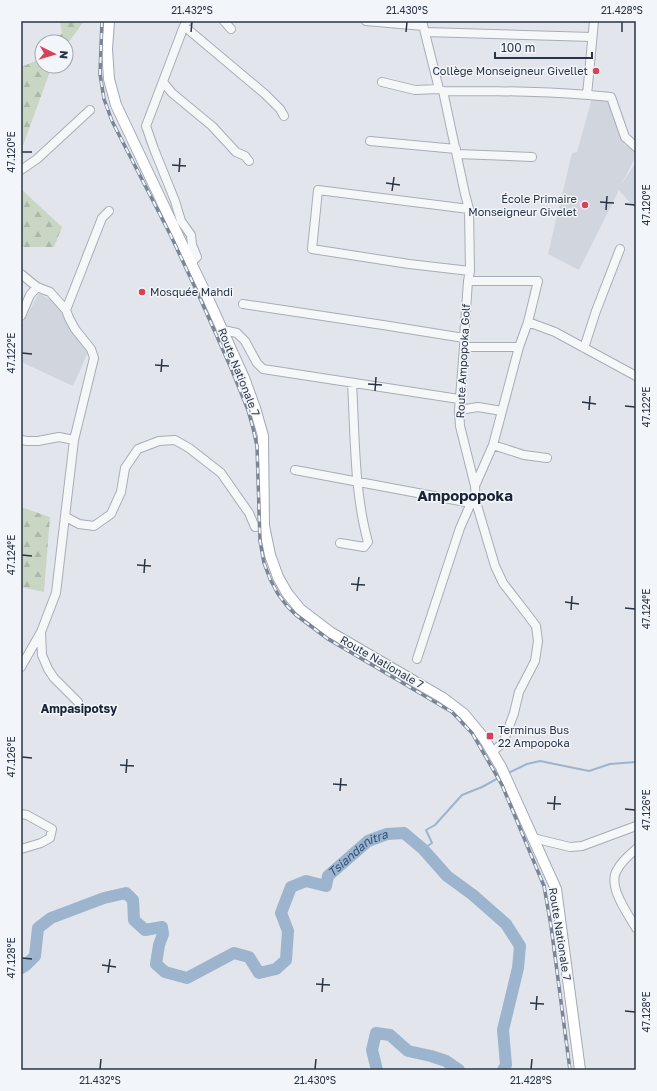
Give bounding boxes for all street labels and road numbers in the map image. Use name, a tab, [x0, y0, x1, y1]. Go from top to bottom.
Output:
street label: Route Ampopoka Golf	[453, 303, 472, 419]
street label: Route Nationale 7	[216, 326, 263, 418]
street label: Route Nationale 7	[338, 632, 426, 691]
street label: Route Nationale 7	[547, 887, 574, 981]

